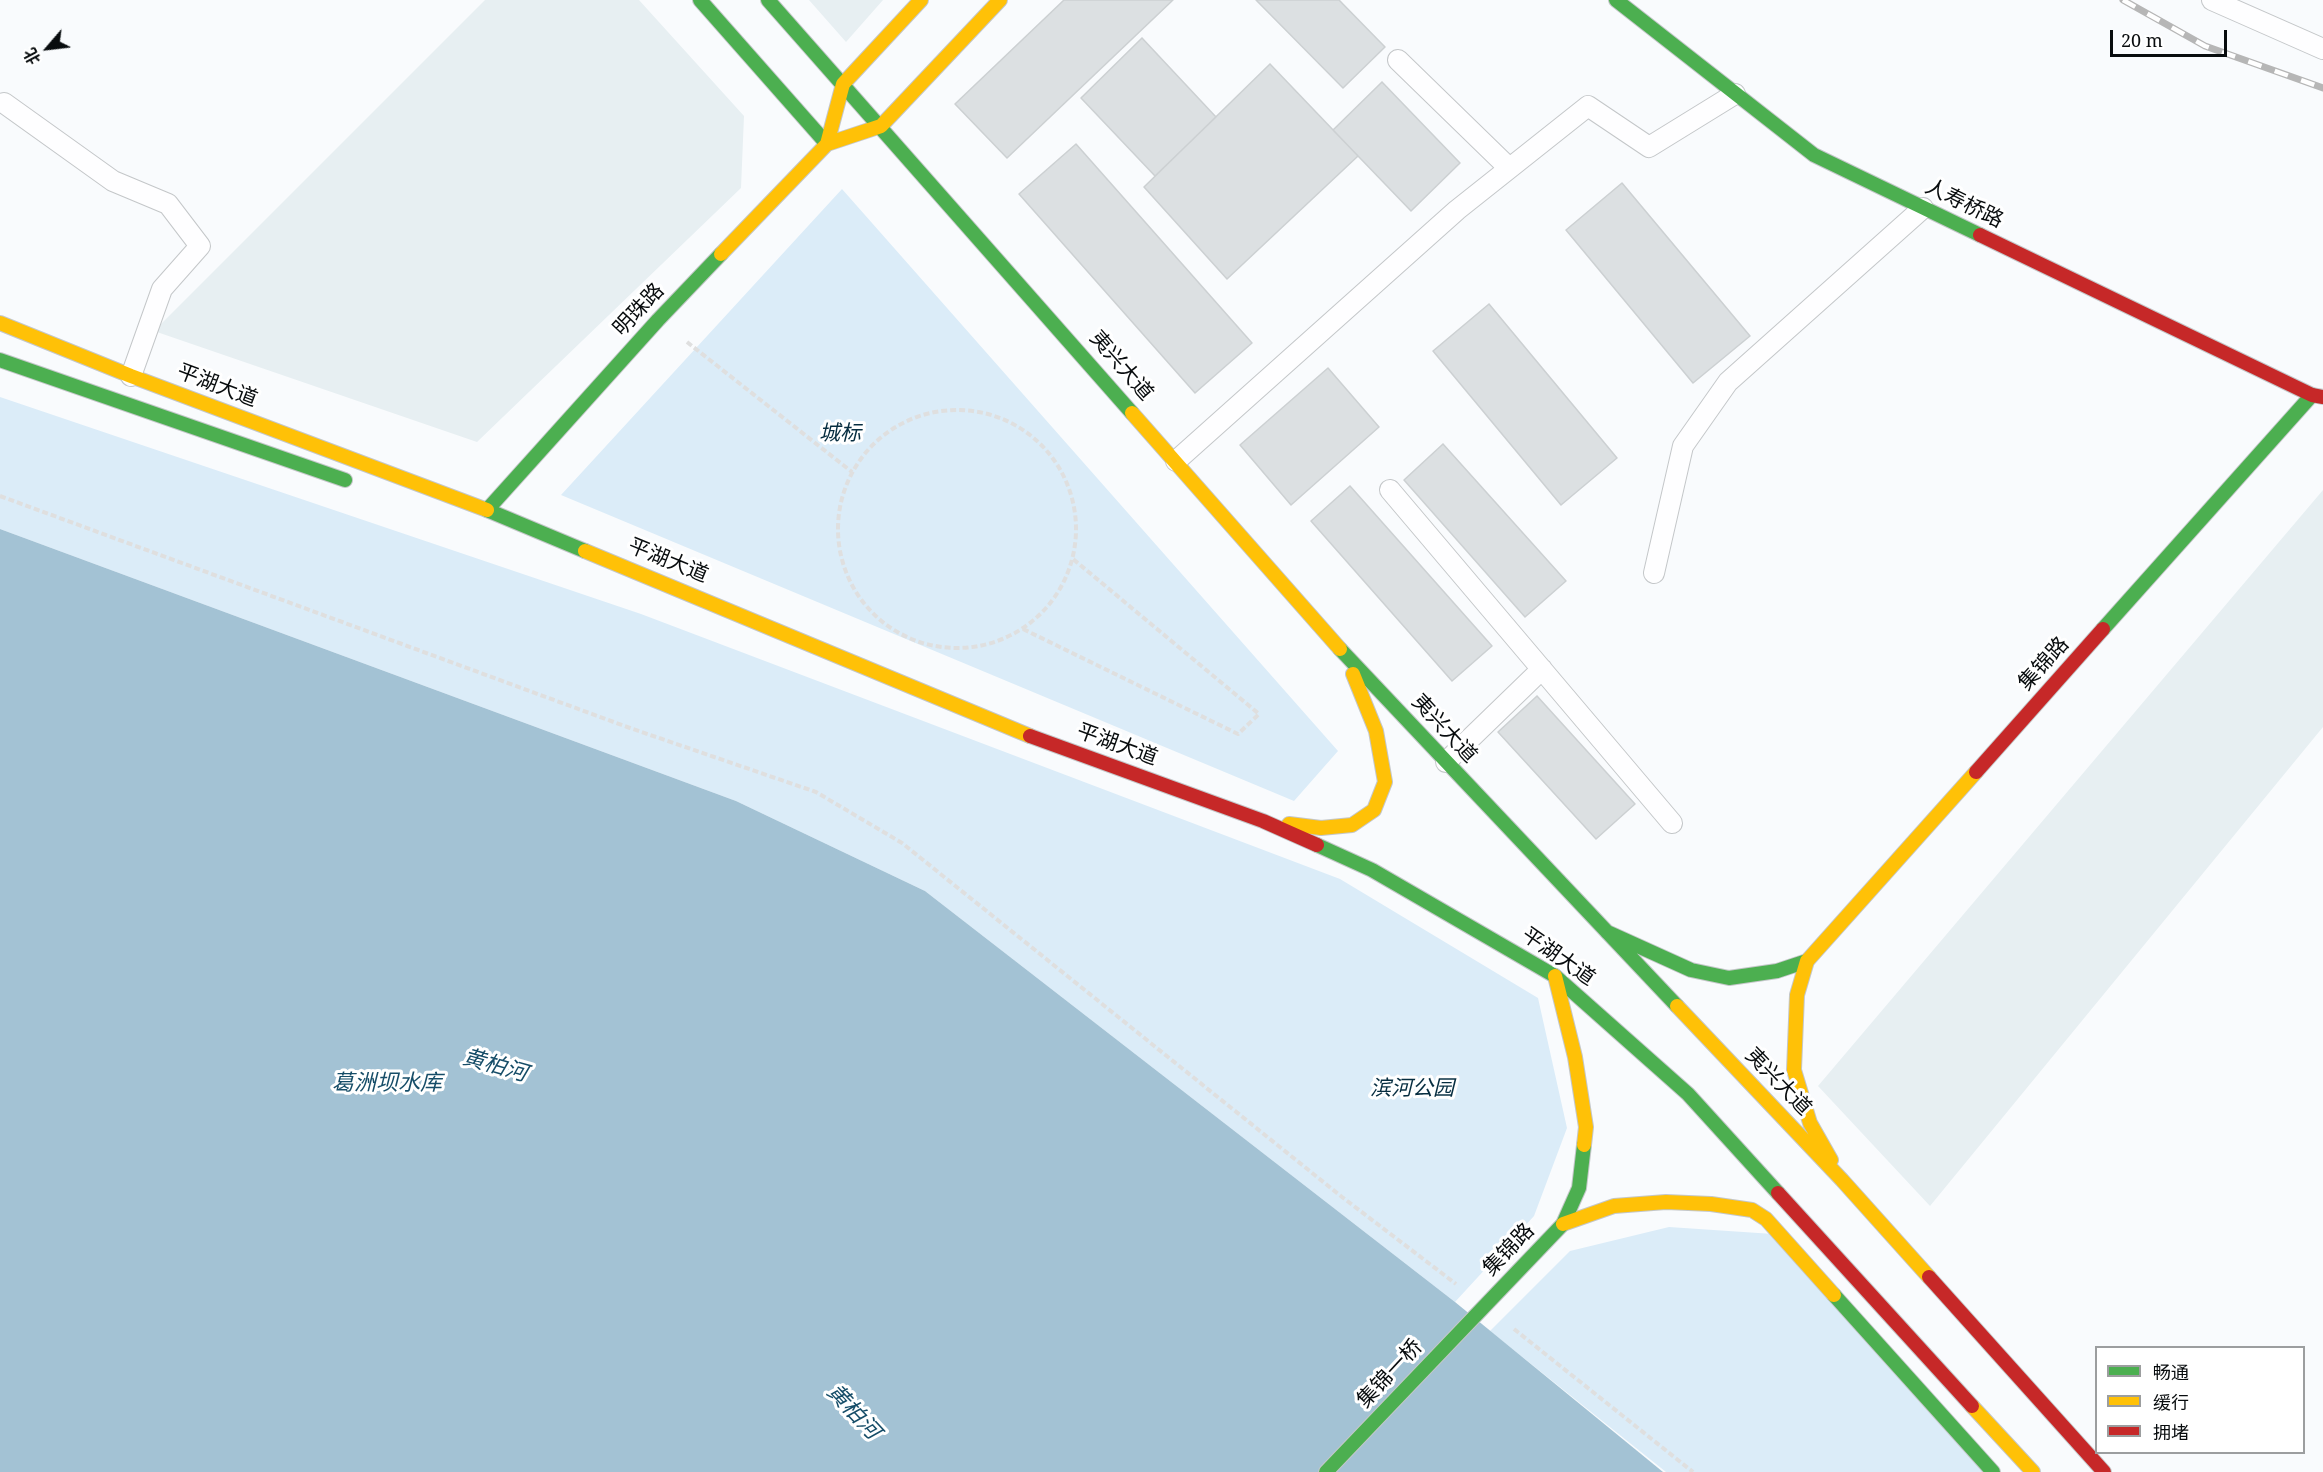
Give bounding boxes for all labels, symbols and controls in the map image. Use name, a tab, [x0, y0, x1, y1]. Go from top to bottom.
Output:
north arrow	[18, 18, 78, 78]
scale bar	[2113, 18, 2230, 56]
text: 20 m	[2121, 28, 2163, 52]
text: 北	[19, 44, 46, 69]
street label: 人寿桥路	[1921, 174, 2007, 234]
street label: 明珠路	[608, 278, 670, 342]
street label: 夷兴大道	[1084, 326, 1158, 406]
street label: 平湖大道	[173, 359, 261, 413]
park label: 城标	[819, 421, 861, 447]
street label: 平湖大道	[624, 534, 712, 588]
street label: 集锦路	[2014, 632, 2074, 696]
street label: 夷兴大道	[1406, 690, 1482, 768]
street label: 平湖大道	[1073, 719, 1161, 771]
street label: 平湖大道	[1516, 923, 1600, 991]
street label: 夷兴大道	[1740, 1043, 1816, 1121]
water label: 黄柏河	[460, 1044, 530, 1088]
water label: 葛洲坝水库	[332, 1071, 442, 1097]
park label: 滨河公园	[1370, 1076, 1454, 1102]
street label: 集锦路	[1478, 1219, 1540, 1281]
street label: 集锦一桥	[1352, 1335, 1428, 1413]
legend	[2095, 1346, 2305, 1454]
text: 畅通	[2153, 1360, 2189, 1384]
water label: 黄柏河	[821, 1379, 885, 1445]
text: 缓行	[2153, 1390, 2189, 1414]
text: 拥堵	[2153, 1420, 2189, 1444]

